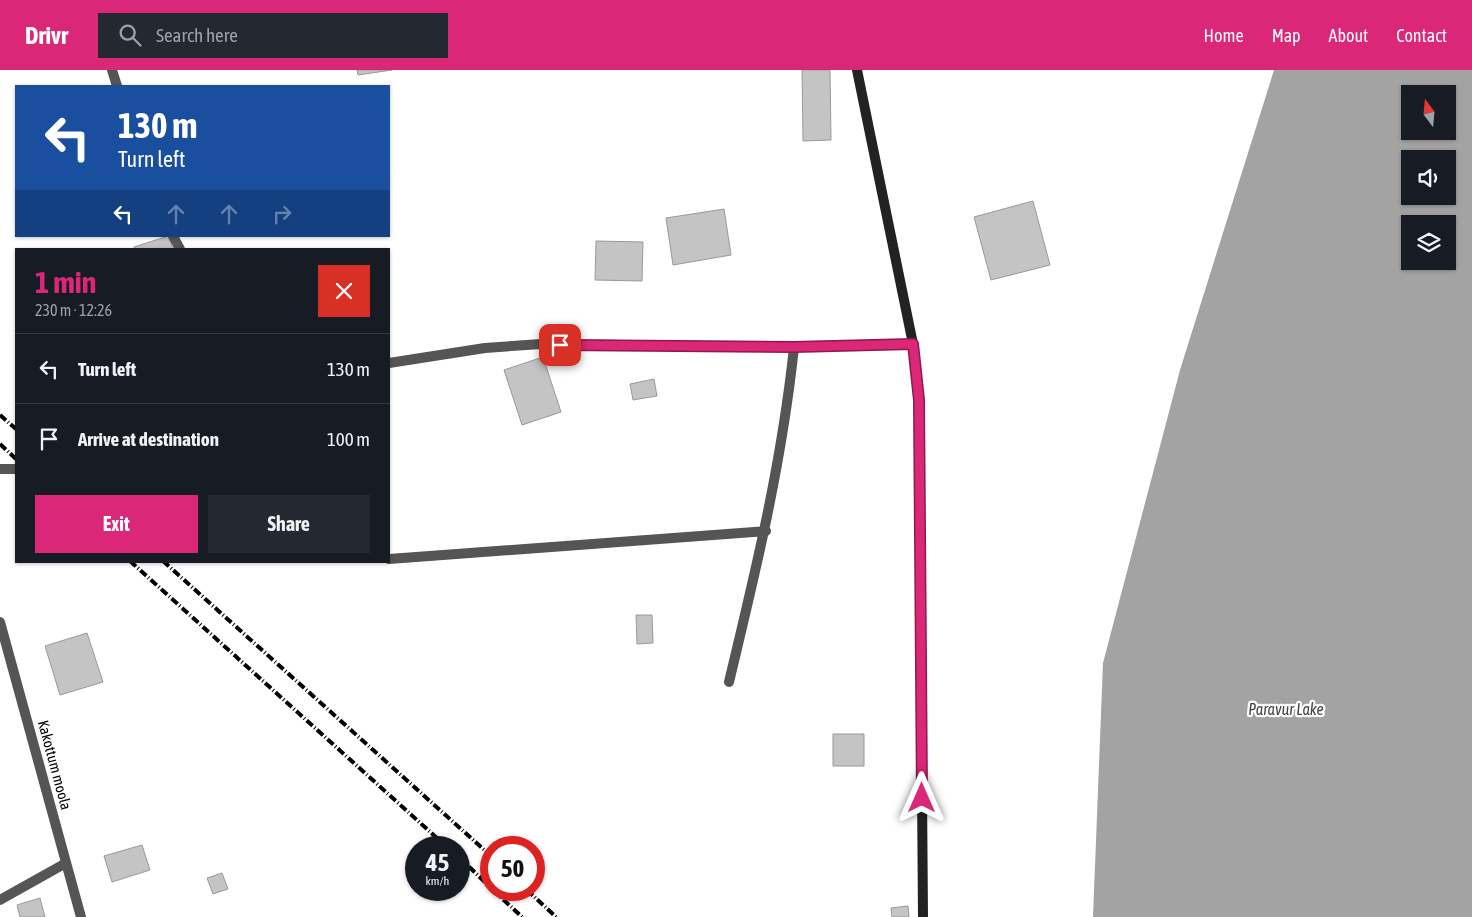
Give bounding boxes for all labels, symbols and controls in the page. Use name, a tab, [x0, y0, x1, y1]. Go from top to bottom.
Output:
search box	[98, 13, 448, 58]
icon: search	[116, 21, 144, 49]
text: Drivr	[25, 22, 68, 49]
text: Search here	[156, 24, 238, 46]
text: Home	[1204, 25, 1244, 46]
text: Map	[1272, 25, 1301, 46]
text: About	[1329, 25, 1368, 46]
text: Contact	[1396, 25, 1447, 46]
north arrow	[1401, 85, 1456, 140]
map controls	[1401, 85, 1456, 270]
icon: left	[35, 105, 100, 170]
text: 130 m	[118, 105, 197, 145]
text: Turn left	[118, 146, 185, 172]
button: sound	[1401, 150, 1456, 205]
icon: left	[109, 200, 137, 228]
icon: ahead	[162, 200, 190, 228]
icon: ahead	[215, 200, 243, 228]
icon: right	[268, 200, 296, 228]
button: layers	[1401, 215, 1456, 270]
text: 1 min	[35, 265, 96, 299]
button: close	[318, 265, 370, 317]
text: 230 m · 12:26	[35, 301, 112, 319]
pin	[539, 324, 581, 366]
icon: arrive	[546, 331, 574, 359]
icon: left	[35, 355, 63, 383]
text: Turn left	[78, 358, 136, 380]
text: 130 m	[327, 358, 370, 380]
icon: arrive	[35, 425, 63, 453]
text: Arrive at destination	[78, 428, 219, 450]
text: 100 m	[327, 428, 370, 450]
button: Exit	[35, 495, 198, 553]
button: Share	[208, 495, 370, 553]
water label: Paravur Lake	[1248, 700, 1324, 718]
street label: Kakottum moola	[35, 718, 75, 812]
position arrow	[895, 771, 947, 823]
speed limit sign: 50	[480, 836, 545, 901]
text: 45	[426, 848, 449, 876]
text: km/h	[426, 874, 449, 888]

